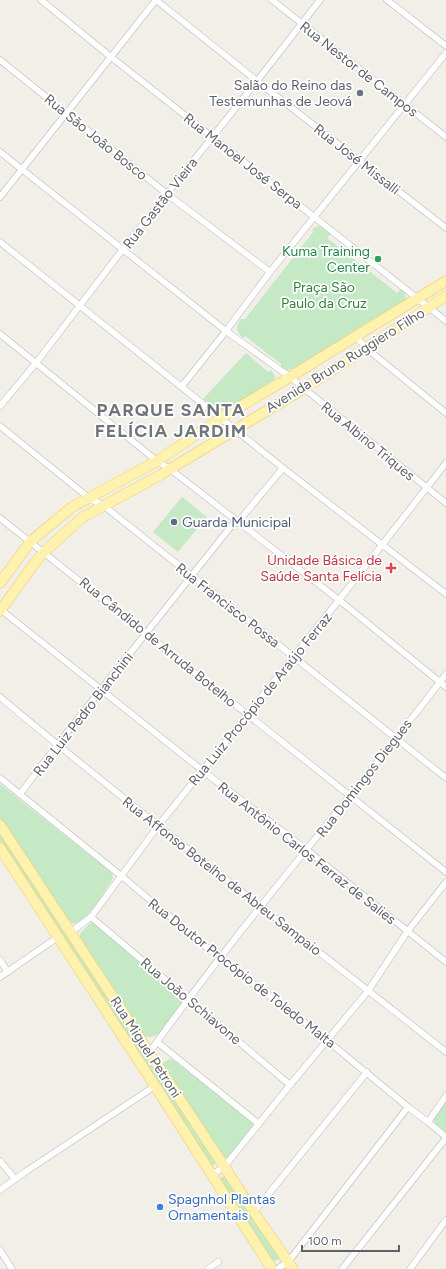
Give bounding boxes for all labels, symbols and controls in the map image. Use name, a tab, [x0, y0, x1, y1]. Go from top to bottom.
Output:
street label: Rua Nestor de Campos	[296, 18, 421, 121]
place label: Salão do Reino das Testemunhas de Jeová	[209, 77, 352, 110]
marker: Salão do Reino das Testemunhas de Jeová	[355, 88, 365, 98]
street label: Rua São João Bosco	[41, 91, 151, 184]
street label: Rua Manoel José Serpa	[180, 110, 305, 213]
street label: Rua José Missalli	[310, 120, 403, 198]
street label: Rua Gastão Vieira	[119, 154, 201, 252]
place label: Kuma Training Center	[282, 243, 370, 276]
marker: Kuma Training Center	[373, 254, 383, 264]
park label: Praça São Paulo da Cruz	[281, 279, 367, 312]
street label: Avenida Bruno Ruggiero Filho	[263, 304, 428, 417]
street label: Rua Albino Triques	[317, 398, 418, 484]
district label: PARQUE SANTA FELÍCIA JARDIM	[95, 399, 247, 442]
place label: Guarda Municipal	[182, 514, 291, 531]
marker: Guarda Municipal	[169, 517, 179, 527]
place label: Unidade Básica de Saúde Santa Felícia	[260, 552, 382, 585]
street label: Rua Francisco Possa	[172, 560, 283, 651]
marker: Unidade Básica de Saúde Santa Felícia	[385, 562, 397, 574]
street label: Rua Cândido de Arruda Botelho	[76, 574, 240, 711]
street label: Rua Luiz Procópio de Araújo Ferraz	[185, 609, 336, 789]
street label: Rua Luiz Pedro Bianchini	[30, 649, 137, 780]
street label: Rua Domingos Diegues	[313, 716, 416, 841]
street label: Rua Antônio Carlos Ferraz de Salies	[214, 779, 399, 928]
street label: Rua Affonso Botelho de Abreu Sampaio	[119, 793, 325, 959]
street label: Rua Doutor Procópio de Toledo Malta	[145, 895, 339, 1052]
street label: Rua João Schiavone	[137, 954, 245, 1049]
street label: Rua Miguel Petroni	[107, 993, 185, 1101]
place label: Spagnhol Plantas Ornamentais	[168, 1191, 276, 1224]
marker: Spagnhol Plantas Ornamentais	[155, 1202, 165, 1212]
scale bar	[302, 1227, 399, 1253]
text: 100 m	[308, 1234, 342, 1248]

